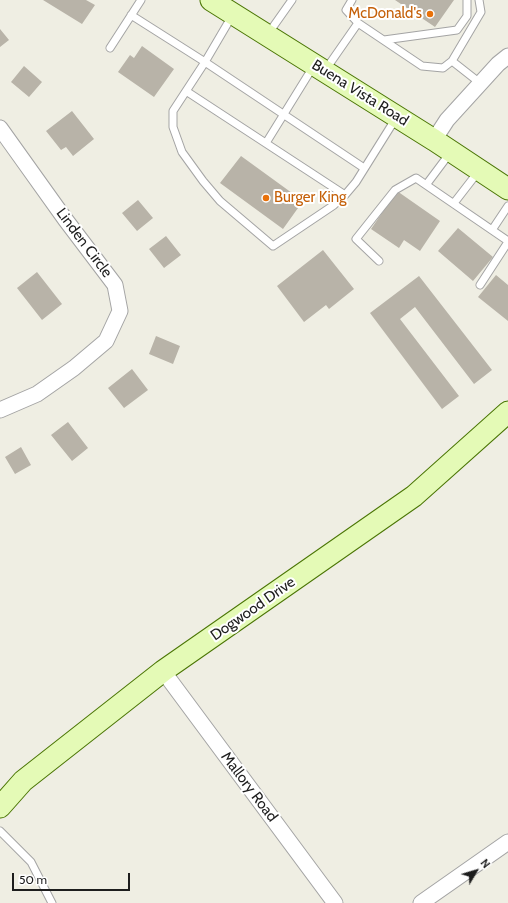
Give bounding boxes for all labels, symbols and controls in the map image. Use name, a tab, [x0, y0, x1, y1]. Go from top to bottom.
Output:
place label: McDonald's	[348, 5, 422, 23]
marker: McDonald's	[425, 9, 435, 19]
street label: Buena Vista Road	[308, 56, 412, 130]
place label: Burger King	[274, 189, 347, 207]
marker: Burger King	[261, 193, 271, 203]
street label: Linden Circle	[52, 205, 116, 281]
street label: Dogwood Drive	[207, 573, 299, 645]
street label: Mallory Road	[217, 749, 281, 825]
north arrow	[456, 851, 496, 891]
text: N	[478, 856, 493, 871]
scale bar	[14, 865, 132, 891]
text: 50 m	[19, 872, 47, 887]

